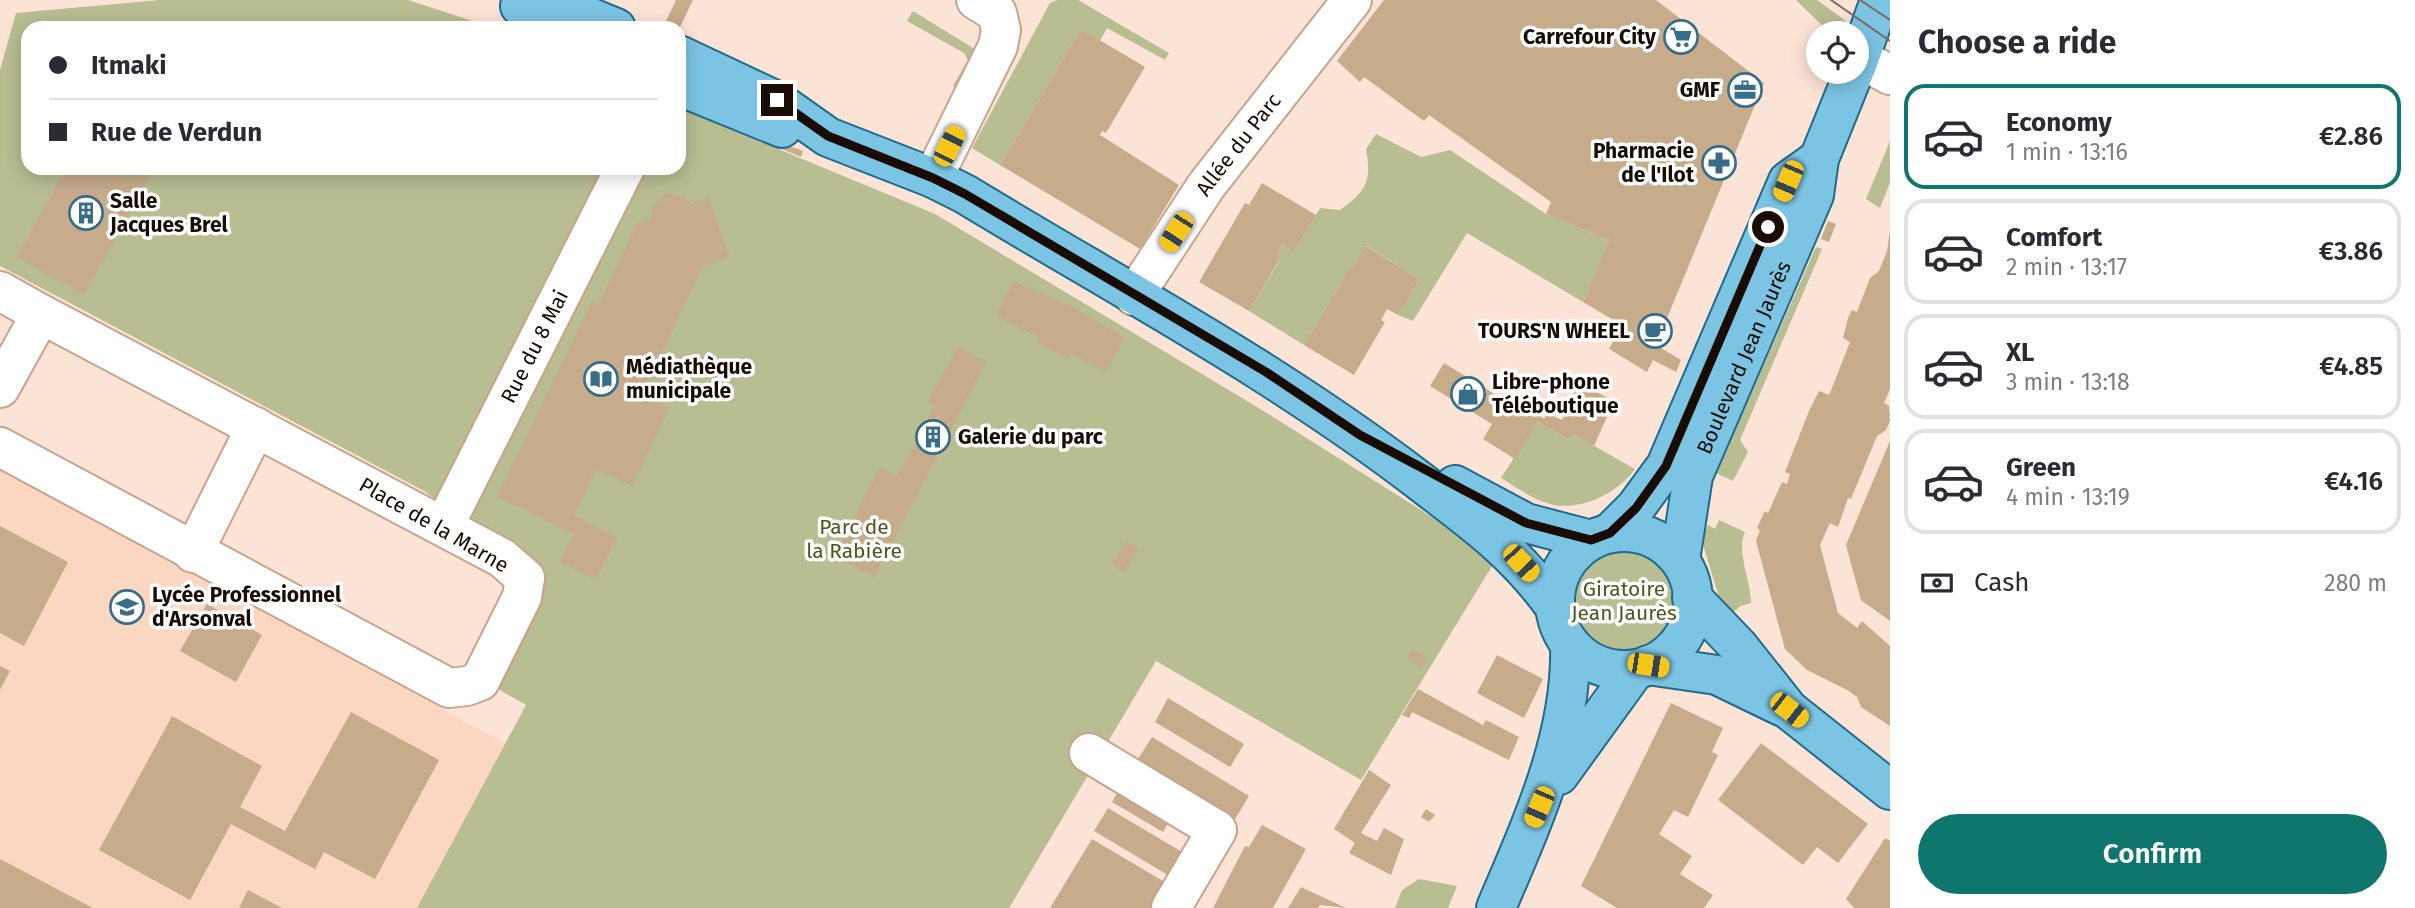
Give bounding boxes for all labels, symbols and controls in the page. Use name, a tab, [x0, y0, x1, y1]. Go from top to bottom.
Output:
supermarket icon: Carrefour City	[1662, 18, 1700, 56]
map controls	[1806, 21, 1869, 84]
button: locate	[1806, 21, 1869, 84]
text: Choose a ride	[1918, 23, 2116, 61]
place label: Carrefour City	[1523, 24, 1656, 50]
text: Itmaki	[91, 50, 167, 81]
office icon: GMF	[1726, 71, 1764, 109]
place label: GMF	[1680, 77, 1721, 103]
route end	[761, 84, 793, 116]
street label: Allée du Parc	[1190, 88, 1287, 201]
icon: car	[1922, 105, 1985, 168]
text: Economy	[2006, 107, 2112, 138]
text: Rue de Verdun	[91, 117, 262, 148]
text: €2.86	[2319, 121, 2383, 152]
car	[931, 123, 968, 169]
place label: Pharmacie de l'Ilot	[1593, 138, 1695, 188]
text: 1 min · 13:16	[2006, 138, 2128, 166]
pharmacy icon: Pharmacie de l'Ilot	[1700, 144, 1738, 182]
car	[1771, 158, 1806, 204]
place label: Salle Jacques Brel	[109, 188, 228, 238]
building icon: Salle Jacques Brel	[67, 194, 105, 232]
car	[1156, 209, 1197, 255]
route start	[1752, 211, 1784, 243]
icon: car	[1922, 220, 1985, 283]
text: Comfort	[2006, 222, 2102, 253]
text: €3.86	[2319, 236, 2383, 267]
text: 2 min · 13:17	[2006, 253, 2127, 281]
street label: Boulevard Jean Jaurès	[1691, 257, 1797, 458]
street label: Rue du 8 Mai	[495, 286, 574, 407]
cafe icon: TOURS'N WHEEL	[1636, 312, 1674, 350]
place label: TOURS'N WHEEL	[1478, 318, 1630, 344]
icon: car	[1922, 335, 1985, 398]
text: XL	[2006, 337, 2034, 368]
text: €4.85	[2319, 351, 2383, 382]
place label: Médiathèque municipale	[626, 354, 753, 404]
library icon: Médiathèque municipale	[582, 360, 620, 398]
text: 3 min · 13:18	[2006, 368, 2130, 396]
place label: Libre-phone Téléboutique	[1492, 369, 1619, 419]
shop icon: Libre-phone Téléboutique	[1449, 375, 1487, 413]
building icon: Galerie du parc	[914, 418, 952, 456]
place label: Galerie du parc	[958, 424, 1103, 450]
icon: car	[1922, 450, 1985, 513]
text: Green	[2006, 452, 2076, 483]
text: €4.16	[2324, 466, 2383, 497]
street label: Place de la Marne	[355, 472, 513, 578]
text: 4 min · 13:19	[2006, 483, 2130, 511]
park label: Parc de la Rabière	[806, 514, 902, 564]
car	[1499, 540, 1544, 586]
icon: cash	[1918, 564, 1956, 602]
text: Cash	[1974, 567, 2030, 598]
text: 280 m	[2324, 569, 2387, 597]
park label: Giratoire Jean Jaurès	[1571, 576, 1677, 626]
place label: Lycée Professionnel d'Arsonval	[152, 582, 342, 632]
school or university icon: Lycée Professionnel d'Arsonval	[108, 588, 146, 626]
car	[1626, 651, 1671, 679]
car	[1766, 689, 1813, 731]
car	[1522, 784, 1557, 830]
button: Confirm	[1918, 814, 2387, 894]

